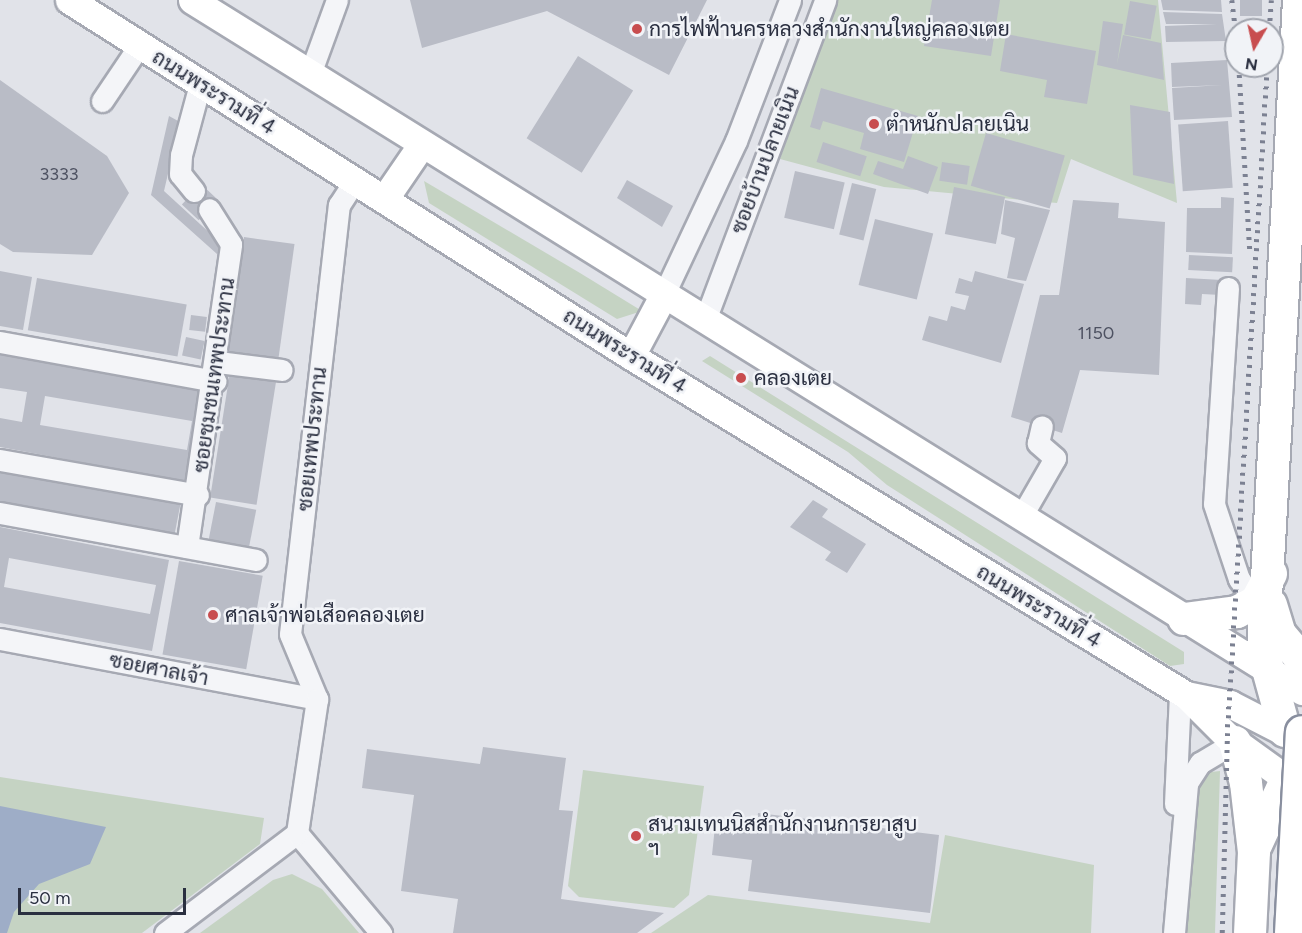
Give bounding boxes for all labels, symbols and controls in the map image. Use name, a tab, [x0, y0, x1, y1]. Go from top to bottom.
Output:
place label: การไฟฟ้านครหลวงสำนักงานใหญ่คลองเตย	[649, 16, 1010, 42]
north arrow	[1224, 18, 1284, 78]
marker: การไฟฟ้านครหลวงสำนักงานใหญ่คลองเตย	[630, 22, 644, 36]
street label: ถนนพระรามที่ 4	[148, 44, 280, 140]
text: N	[1244, 54, 1259, 75]
street label: ซอยบ้านปลายเนิน	[725, 83, 805, 237]
place label: ตำหนักปลายเนิน	[886, 111, 1029, 137]
marker: ตำหนักปลายเนิน	[867, 117, 881, 131]
house number: 3333	[39, 163, 79, 185]
street label: ซอยชุมชนเทพประทาน	[188, 276, 240, 474]
street label: ถนนพระรามที่ 4	[559, 303, 691, 399]
house number: 1150	[1078, 322, 1114, 344]
street label: ซอยเทพประทาน	[292, 365, 332, 513]
place label: คลองเตย	[754, 365, 832, 391]
marker: คลองเตย	[732, 369, 750, 387]
street label: ถนนพระรามที่ 4	[972, 559, 1106, 653]
place label: ศาลเจ้าพ่อเสือคลองเตย	[225, 602, 425, 628]
marker: ศาลเจ้าพ่อเสือคลองเตย	[206, 608, 220, 622]
street label: ซอยศาลเจ้า	[107, 647, 211, 691]
place label: สนามเทนนิสสำนักงานการยาสูบ ฯ	[648, 811, 917, 861]
marker: สนามเทนนิสสำนักงานการยาสูบ ฯ	[629, 829, 643, 843]
scale bar	[21, 876, 189, 914]
text: 50 m	[29, 887, 71, 909]

